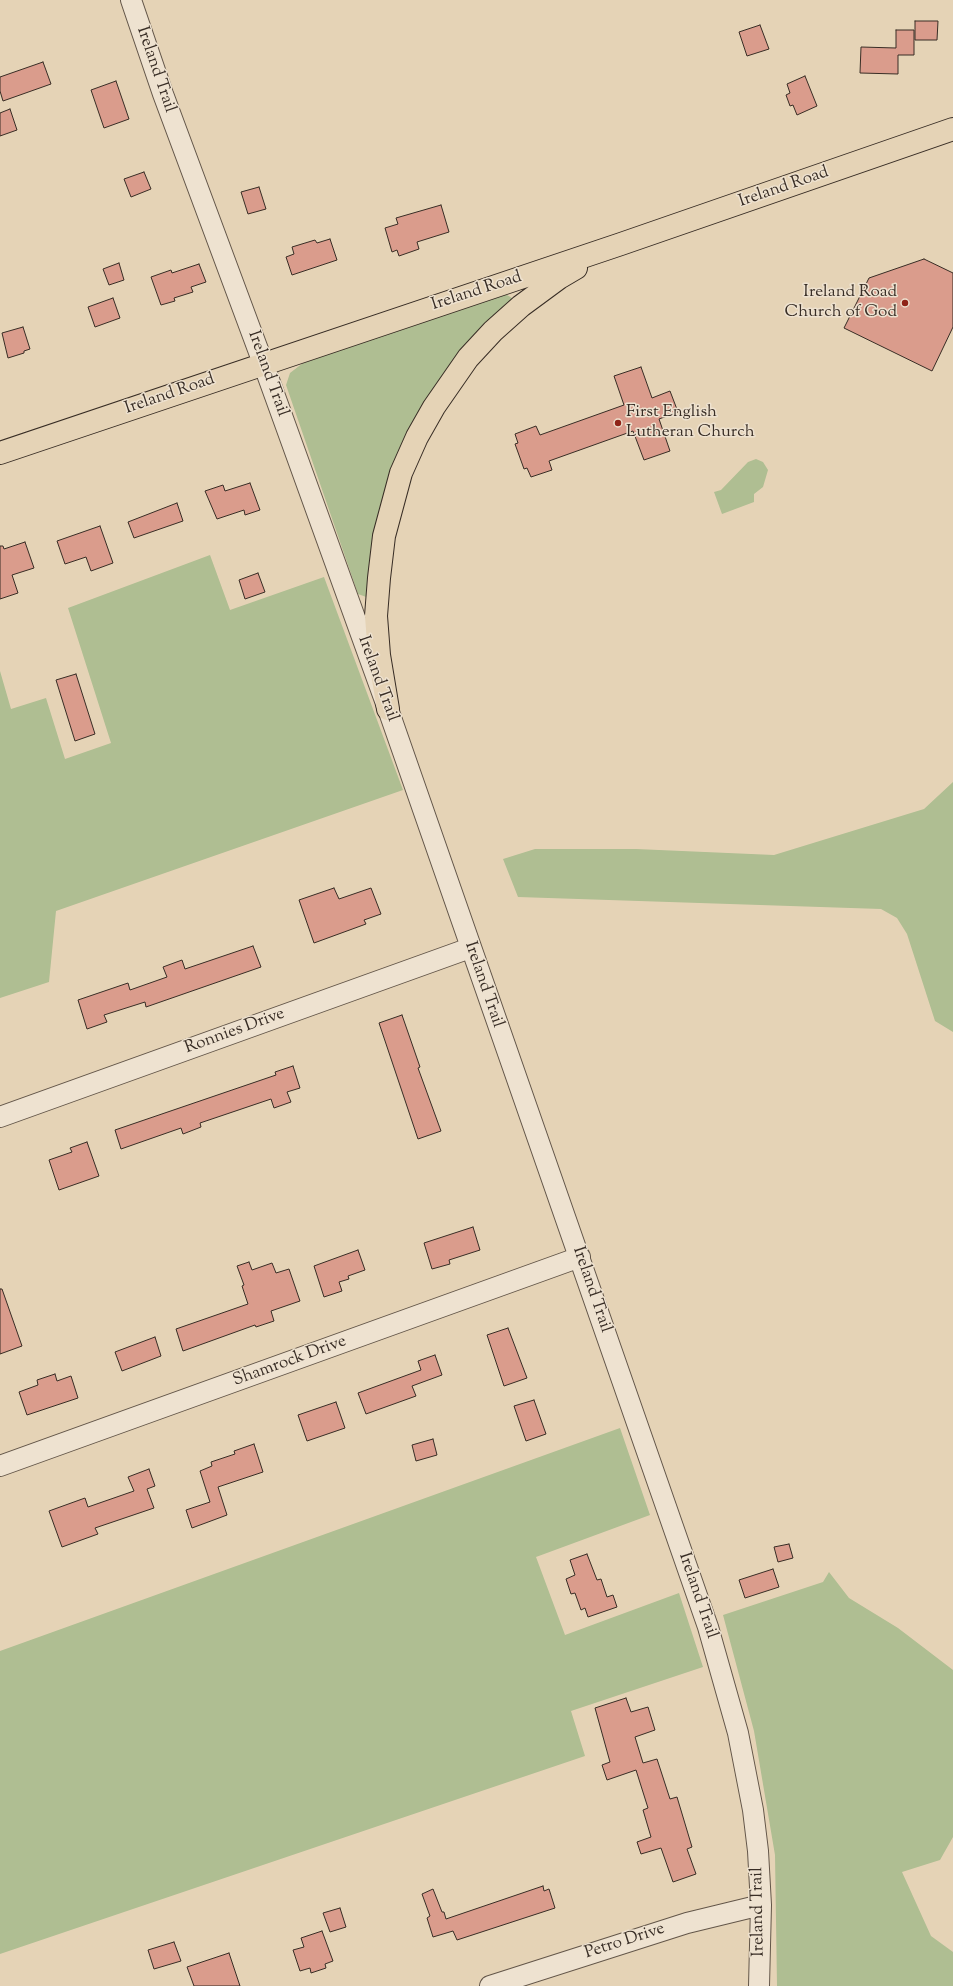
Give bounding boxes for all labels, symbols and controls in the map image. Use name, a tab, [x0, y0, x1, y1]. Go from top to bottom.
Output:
street label: Ireland Trail	[131, 24, 179, 116]
street label: Ireland Road	[736, 163, 832, 213]
street label: Ireland Road	[429, 268, 525, 316]
place label: Ireland Road Church of God	[785, 283, 897, 323]
marker: Ireland Road Church of God	[900, 298, 910, 308]
street label: Ireland Trail	[242, 328, 292, 420]
street label: Ireland Road	[122, 370, 218, 420]
place label: First English Lutheran Church	[626, 403, 755, 443]
marker: First English Lutheran Church	[613, 418, 623, 428]
street label: Ireland Trail	[352, 633, 402, 725]
street label: Ireland Trail	[459, 939, 507, 1031]
street label: Ronnies Drive	[182, 1004, 288, 1060]
street label: Ireland Trail	[567, 1244, 615, 1336]
street label: Shamrock Drive	[231, 1332, 349, 1392]
street label: Ireland Trail	[673, 1550, 721, 1642]
street label: Ireland Trail	[748, 1867, 770, 1957]
street label: Petro Drive	[583, 1920, 667, 1964]

